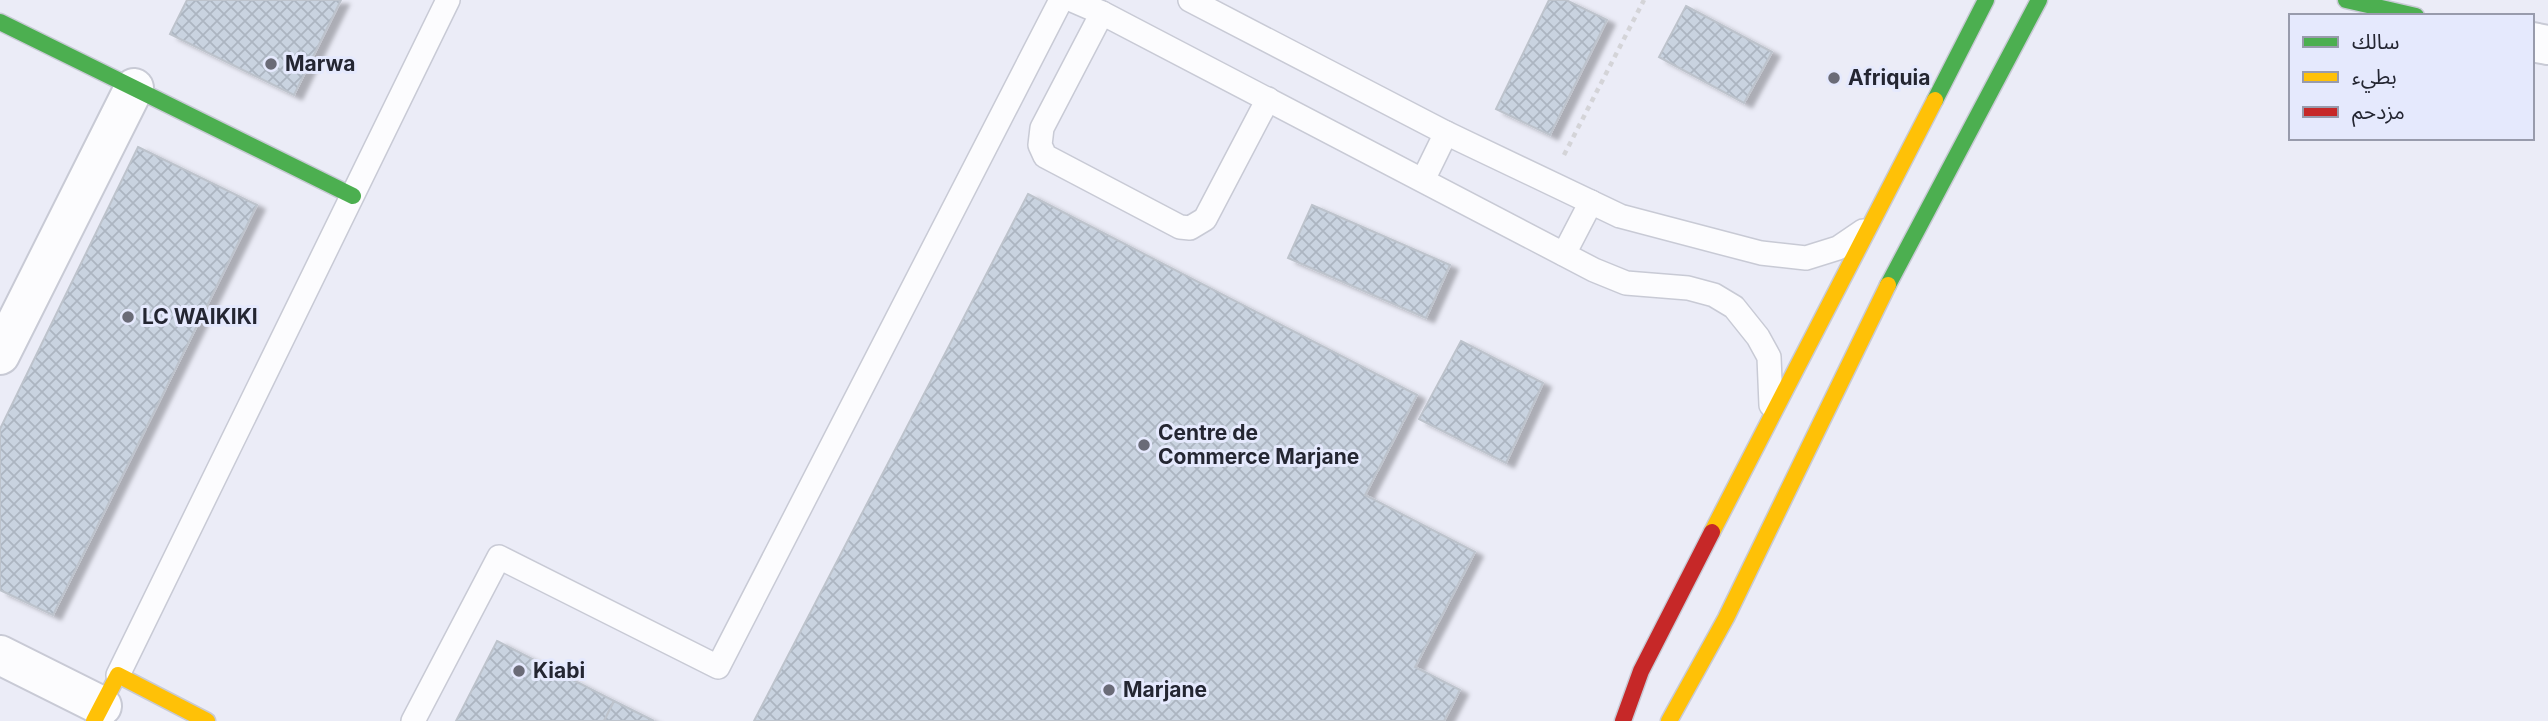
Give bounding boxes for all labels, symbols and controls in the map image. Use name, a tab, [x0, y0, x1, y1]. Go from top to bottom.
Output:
legend	[2289, 14, 2534, 140]
text: سالك	[2352, 29, 2399, 54]
place label: Marwa	[285, 51, 355, 76]
marker: Marwa	[263, 56, 279, 72]
text: بطيء	[2352, 64, 2397, 93]
place label: Afriquia	[1848, 65, 1930, 90]
marker: Afriquia	[1826, 70, 1842, 86]
text: مزدحم	[2352, 99, 2405, 127]
place label: LC WAIKIKI	[142, 304, 258, 329]
marker: LC WAIKIKI	[120, 309, 136, 325]
place label: Centre de Commerce Marjane	[1158, 420, 1359, 469]
marker: Centre de Commerce Marjane	[1136, 437, 1152, 453]
place label: Kiabi	[533, 658, 585, 683]
marker: Kiabi	[511, 663, 527, 679]
place label: Marjane	[1123, 677, 1207, 702]
marker: Marjane	[1101, 682, 1117, 698]

